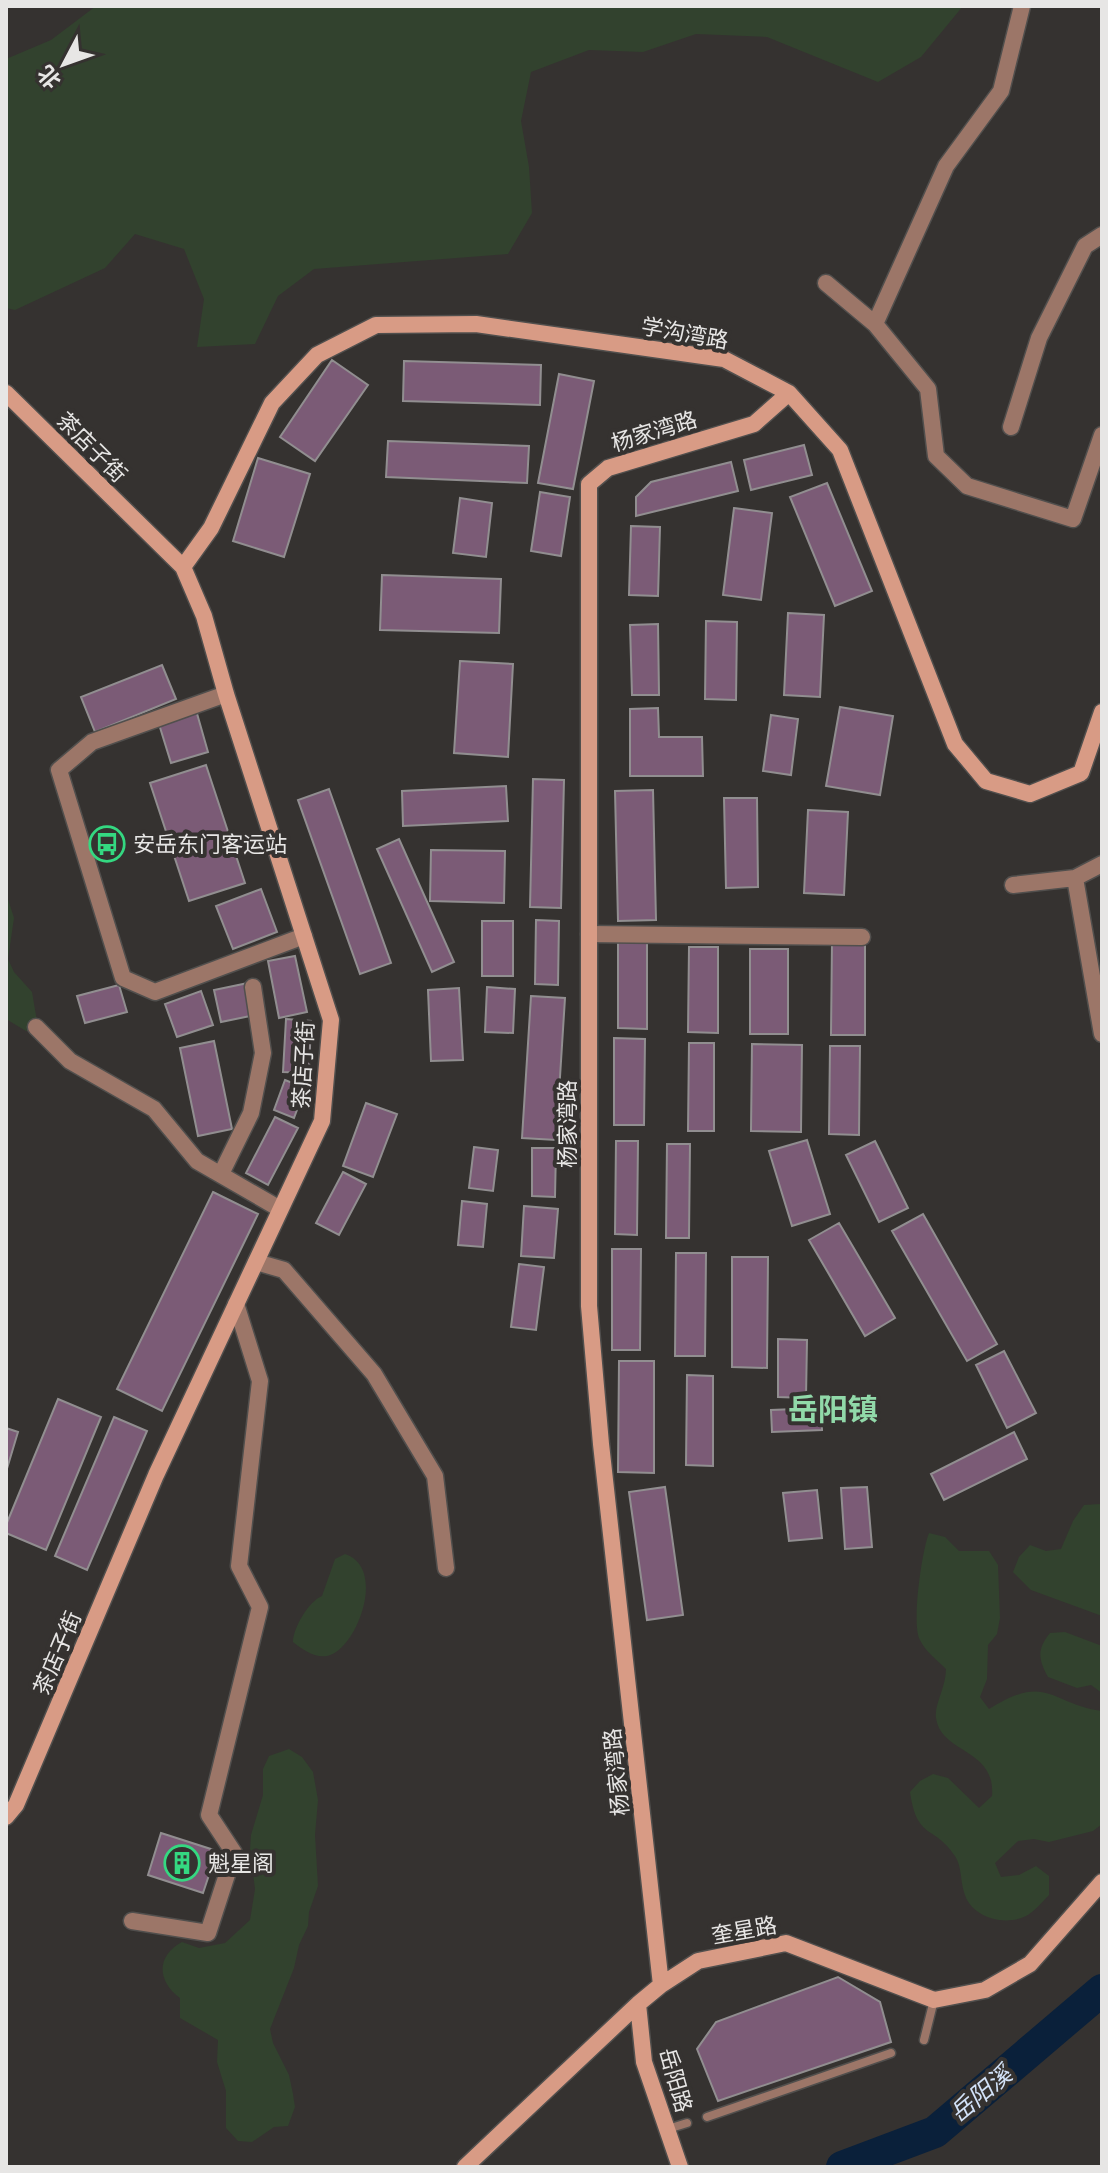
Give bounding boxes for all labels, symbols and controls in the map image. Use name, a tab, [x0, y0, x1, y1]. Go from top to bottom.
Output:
north arrow	[24, 24, 104, 104]
text: 北	[30, 59, 67, 95]
street label: 学沟湾路	[639, 311, 731, 355]
street label: 杨家湾路	[608, 404, 700, 458]
street label: 茶店子街	[50, 405, 134, 489]
bus stop icon: 安岳东门客运站	[88, 825, 126, 863]
place label: 安岳东门客运站	[133, 829, 287, 859]
street label: 茶店子街	[286, 1020, 320, 1110]
street label: 杨家湾路	[552, 1080, 582, 1168]
district label: 岳阳镇	[788, 1388, 878, 1429]
street label: 茶店子街	[26, 1607, 88, 1699]
street label: 杨家湾路	[596, 1727, 636, 1817]
building icon: 魁星阁	[163, 1844, 201, 1882]
place label: 魁星阁	[208, 1848, 274, 1878]
street label: 奎星路	[709, 1909, 779, 1951]
street label: 岳阳路	[652, 2044, 700, 2116]
water label: 岳阳溪	[942, 2055, 1021, 2129]

